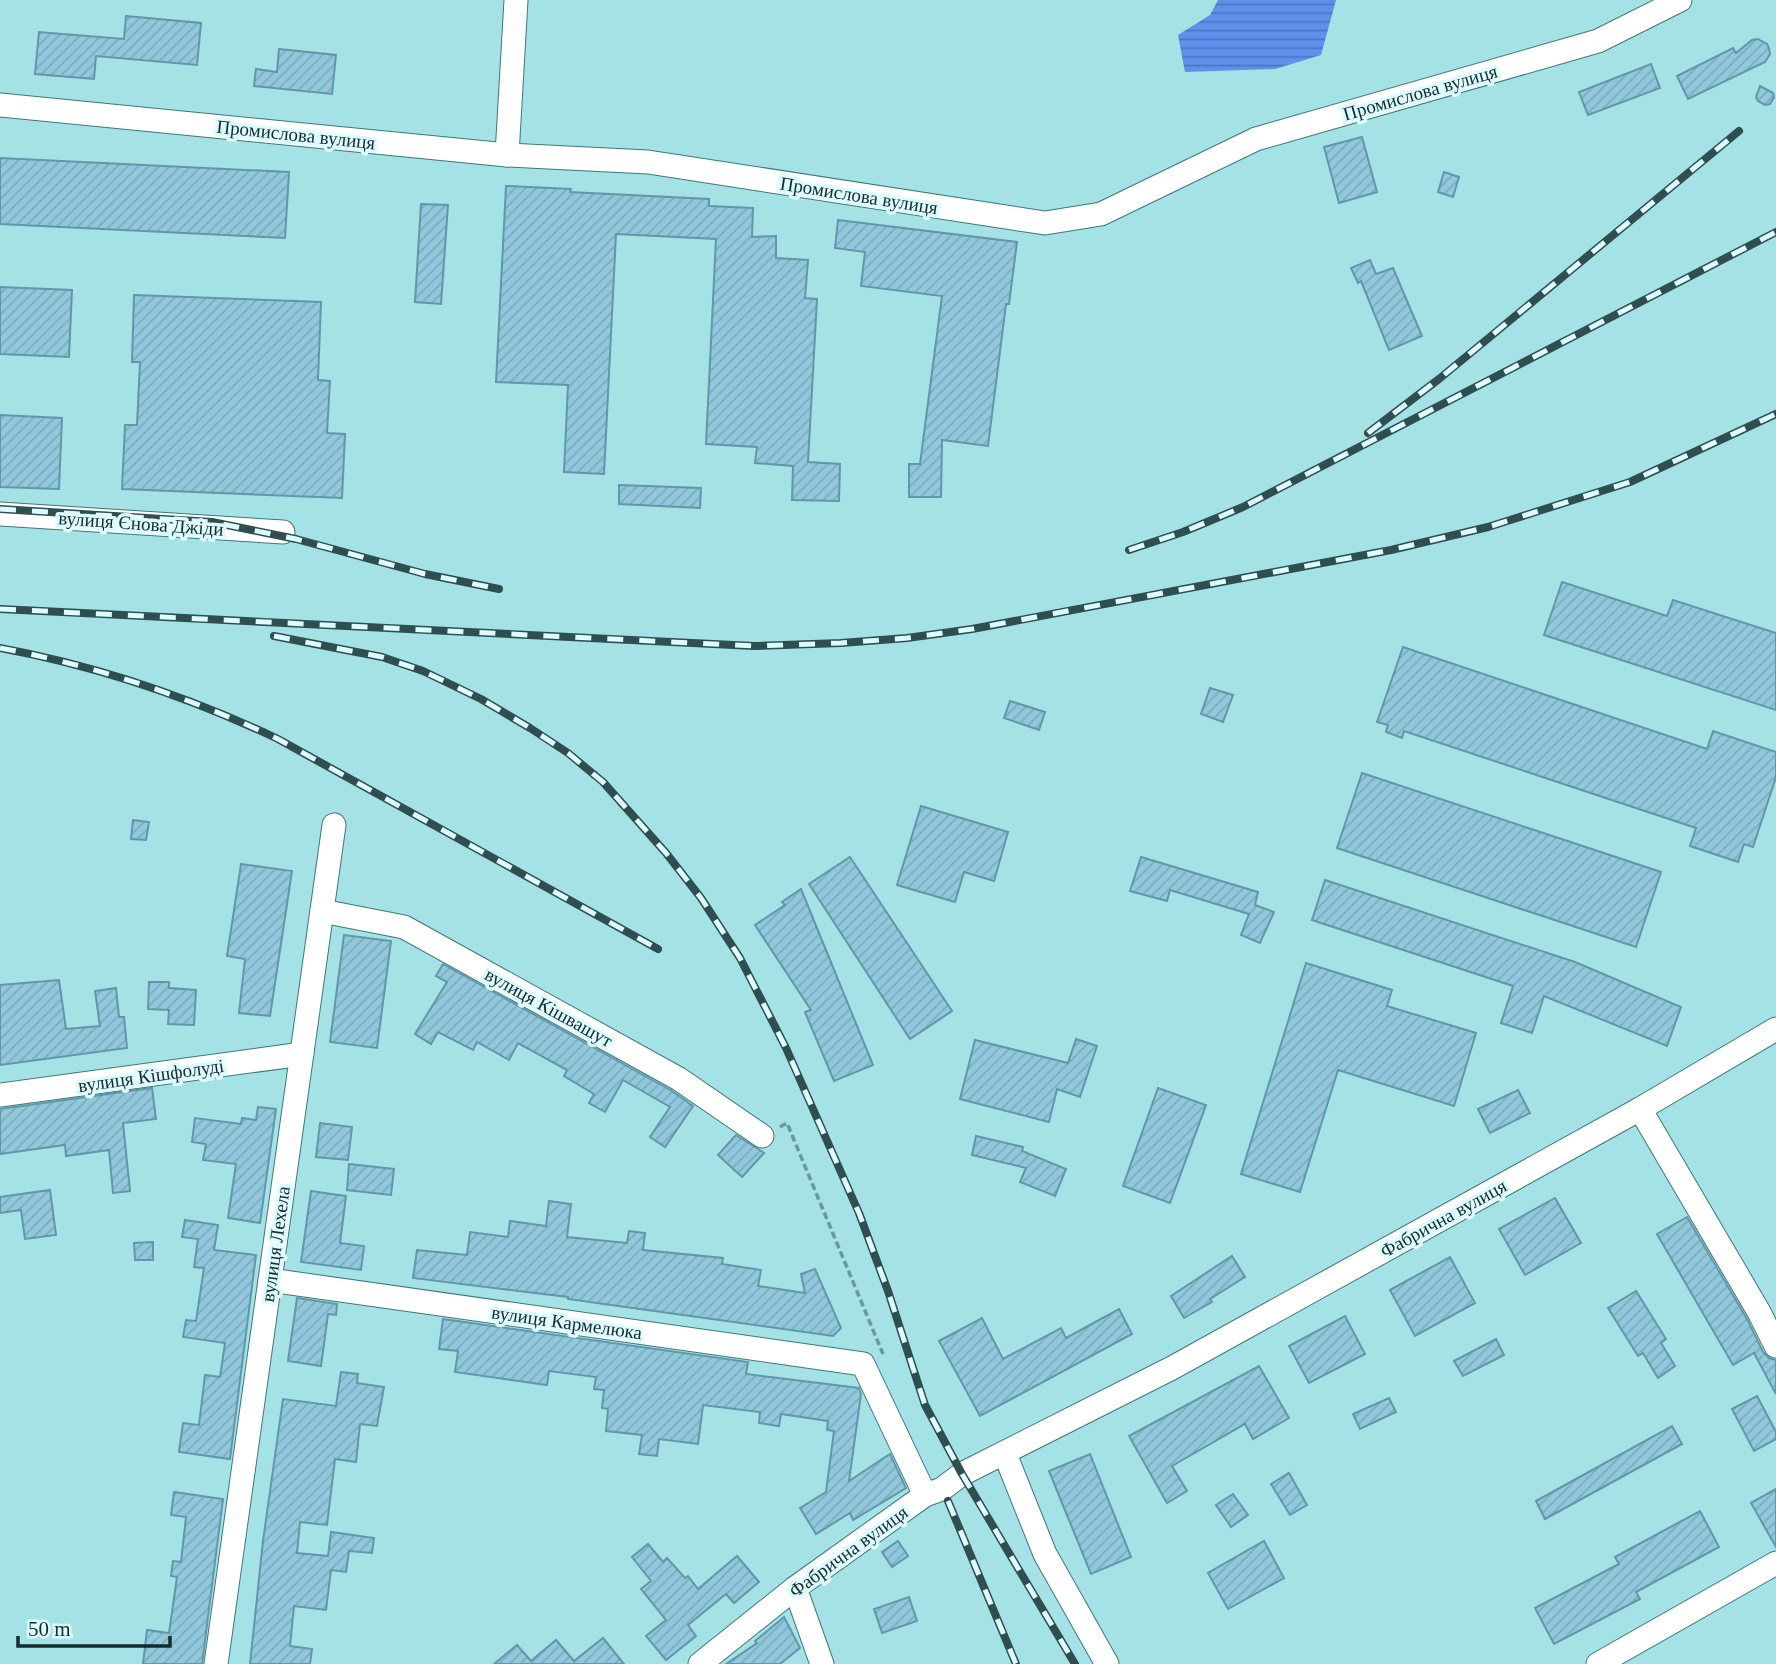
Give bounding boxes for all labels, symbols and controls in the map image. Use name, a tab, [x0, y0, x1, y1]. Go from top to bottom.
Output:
street label: Промислова вулиця	[1341, 60, 1500, 125]
street label: Промислова вулиця	[216, 116, 377, 153]
street label: Промислова вулиця	[779, 173, 940, 218]
street label: вулиця Єнова Джіди	[58, 507, 224, 540]
street label: вулиця Кішвашут	[481, 964, 617, 1051]
street label: вулиця Кішфолуді	[77, 1055, 225, 1096]
street label: Фабрична вулиця	[1376, 1175, 1510, 1262]
street label: вулиця Лехела	[257, 1184, 294, 1303]
street label: вулиця Кармелюка	[490, 1302, 644, 1344]
street label: Фабрична вулиця	[785, 1501, 912, 1601]
scale bar	[18, 1604, 170, 1648]
text: 50 m	[28, 1617, 71, 1641]

